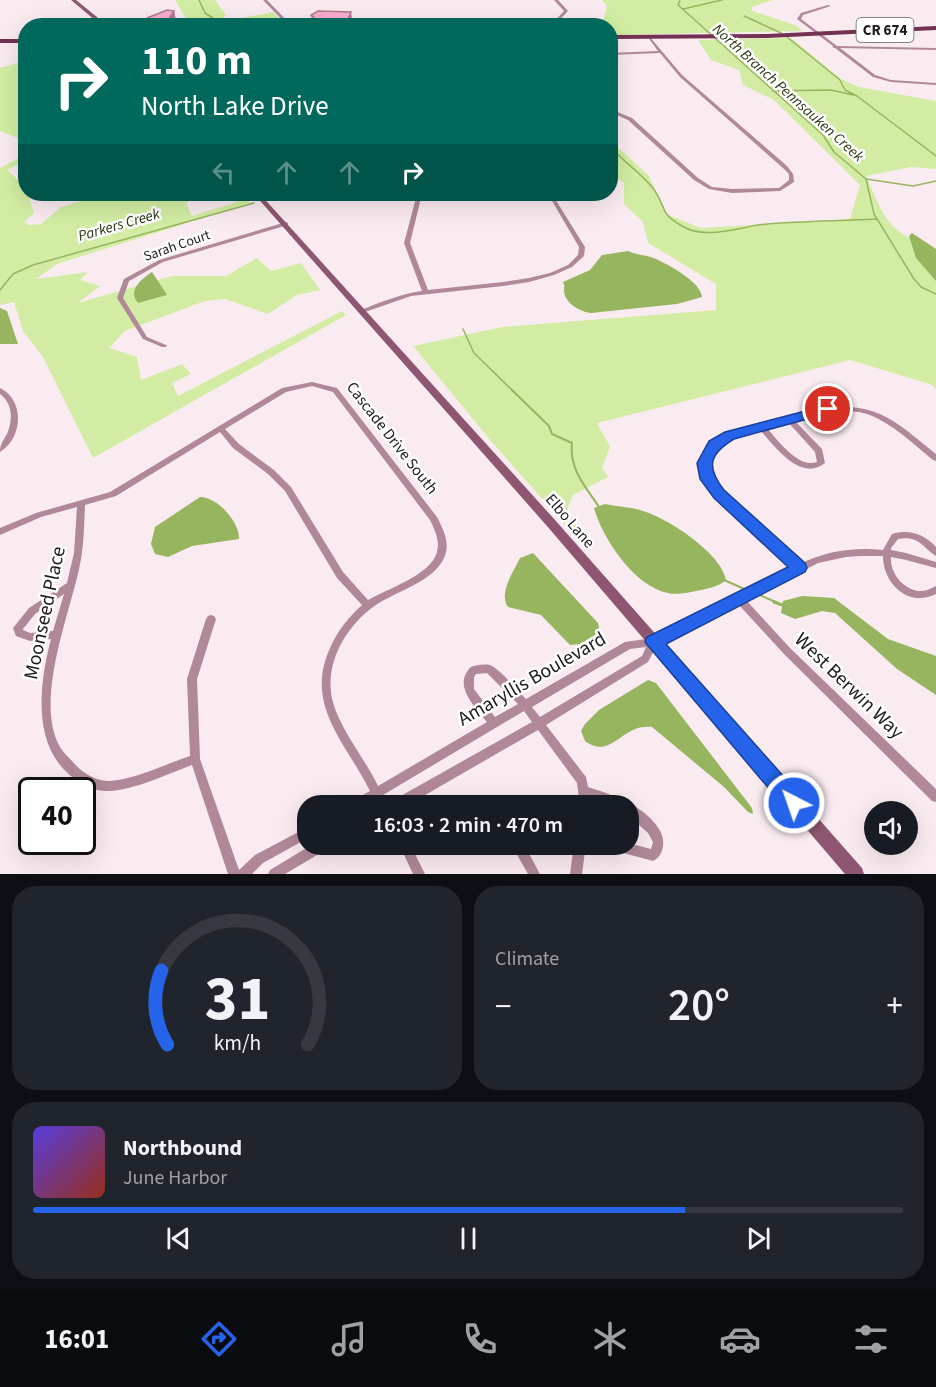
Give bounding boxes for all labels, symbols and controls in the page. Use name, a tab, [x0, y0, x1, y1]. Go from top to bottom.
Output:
road number: CR 674	[856, 18, 914, 42]
water label: North Branch Pennsauken Creek	[708, 19, 869, 167]
text: 110 m	[141, 31, 252, 91]
icon: right	[42, 42, 120, 120]
text: North Lake Drive	[141, 87, 329, 126]
icon: left	[207, 156, 240, 189]
icon: ahead	[270, 156, 303, 189]
icon: ahead	[333, 156, 366, 189]
icon: right	[396, 156, 429, 189]
water label: Parkers Creek	[76, 203, 163, 247]
street label: Sarah Court	[141, 225, 213, 267]
street label: Cascade Drive South	[341, 377, 443, 499]
pin	[802, 383, 853, 434]
icon: arrive	[811, 392, 844, 425]
street label: Elbo Lane	[540, 489, 600, 553]
street label: Moonseed Place	[17, 544, 73, 682]
street label: Amaryllis Boulevard	[453, 625, 611, 733]
street label: West Berwin Way	[788, 626, 910, 746]
position arrow	[762, 771, 826, 835]
speed limit sign: 40	[18, 777, 96, 855]
map controls	[864, 801, 918, 855]
button: sound	[864, 801, 918, 855]
text: 16:03 · 2 min · 470 m	[373, 809, 563, 841]
text: Climate	[495, 945, 559, 973]
text: 31	[204, 955, 270, 1044]
text: 20°	[668, 974, 730, 1038]
text: −	[495, 983, 511, 1030]
text: +	[887, 983, 903, 1030]
text: km/h	[213, 1028, 261, 1059]
text: Northbound	[123, 1132, 242, 1164]
text: June Harbor	[123, 1164, 227, 1192]
icon: previous	[162, 1222, 195, 1255]
icon: pause	[452, 1222, 485, 1255]
icon: next	[742, 1222, 775, 1255]
icon: directions	[198, 1318, 240, 1360]
icon: music	[328, 1318, 370, 1360]
icon: phone	[459, 1318, 501, 1360]
icon: climate	[589, 1318, 631, 1360]
icon: car	[719, 1318, 761, 1360]
icon: filters	[850, 1318, 892, 1360]
text: 16:01	[44, 1320, 109, 1359]

